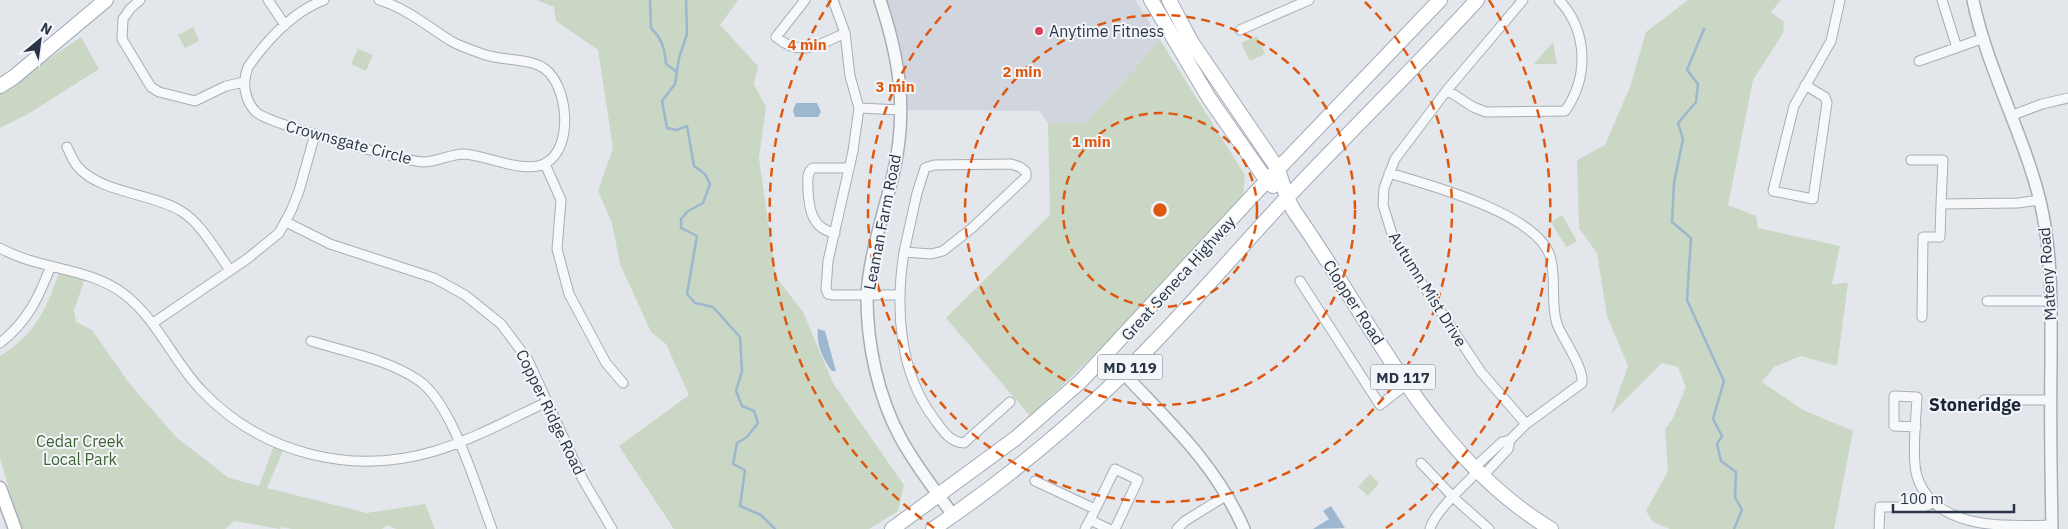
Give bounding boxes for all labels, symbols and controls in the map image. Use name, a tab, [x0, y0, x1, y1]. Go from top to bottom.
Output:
north arrow	[15, 15, 65, 65]
text: N	[38, 18, 55, 39]
place label: Anytime Fitness	[1049, 21, 1164, 41]
marker: Anytime Fitness	[1033, 25, 1045, 37]
text: 4 min	[787, 35, 827, 54]
text: 2 min	[1002, 62, 1042, 81]
text: 3 min	[875, 77, 915, 96]
street label: Crownsgate Circle	[284, 116, 414, 168]
text: 1 min	[1071, 132, 1111, 151]
street label: Leaman Farm Road	[859, 152, 905, 292]
centre of rings	[1151, 201, 1169, 219]
street label: Great Seneca Highway	[1117, 211, 1239, 345]
street label: Mateny Road	[2034, 227, 2060, 321]
street label: Autumn Mist Drive	[1385, 228, 1472, 350]
street label: Clopper Road	[1319, 256, 1389, 348]
street label: Copper Ridge Road	[512, 346, 590, 478]
road number: MD 119	[1098, 354, 1162, 380]
road number: MD 117	[1370, 364, 1436, 390]
district label: Stoneridge	[1929, 393, 2021, 416]
park label: Cedar Creek Local Park	[36, 431, 125, 469]
scale bar	[1893, 482, 2014, 514]
text: 100 m	[1900, 489, 1944, 508]

